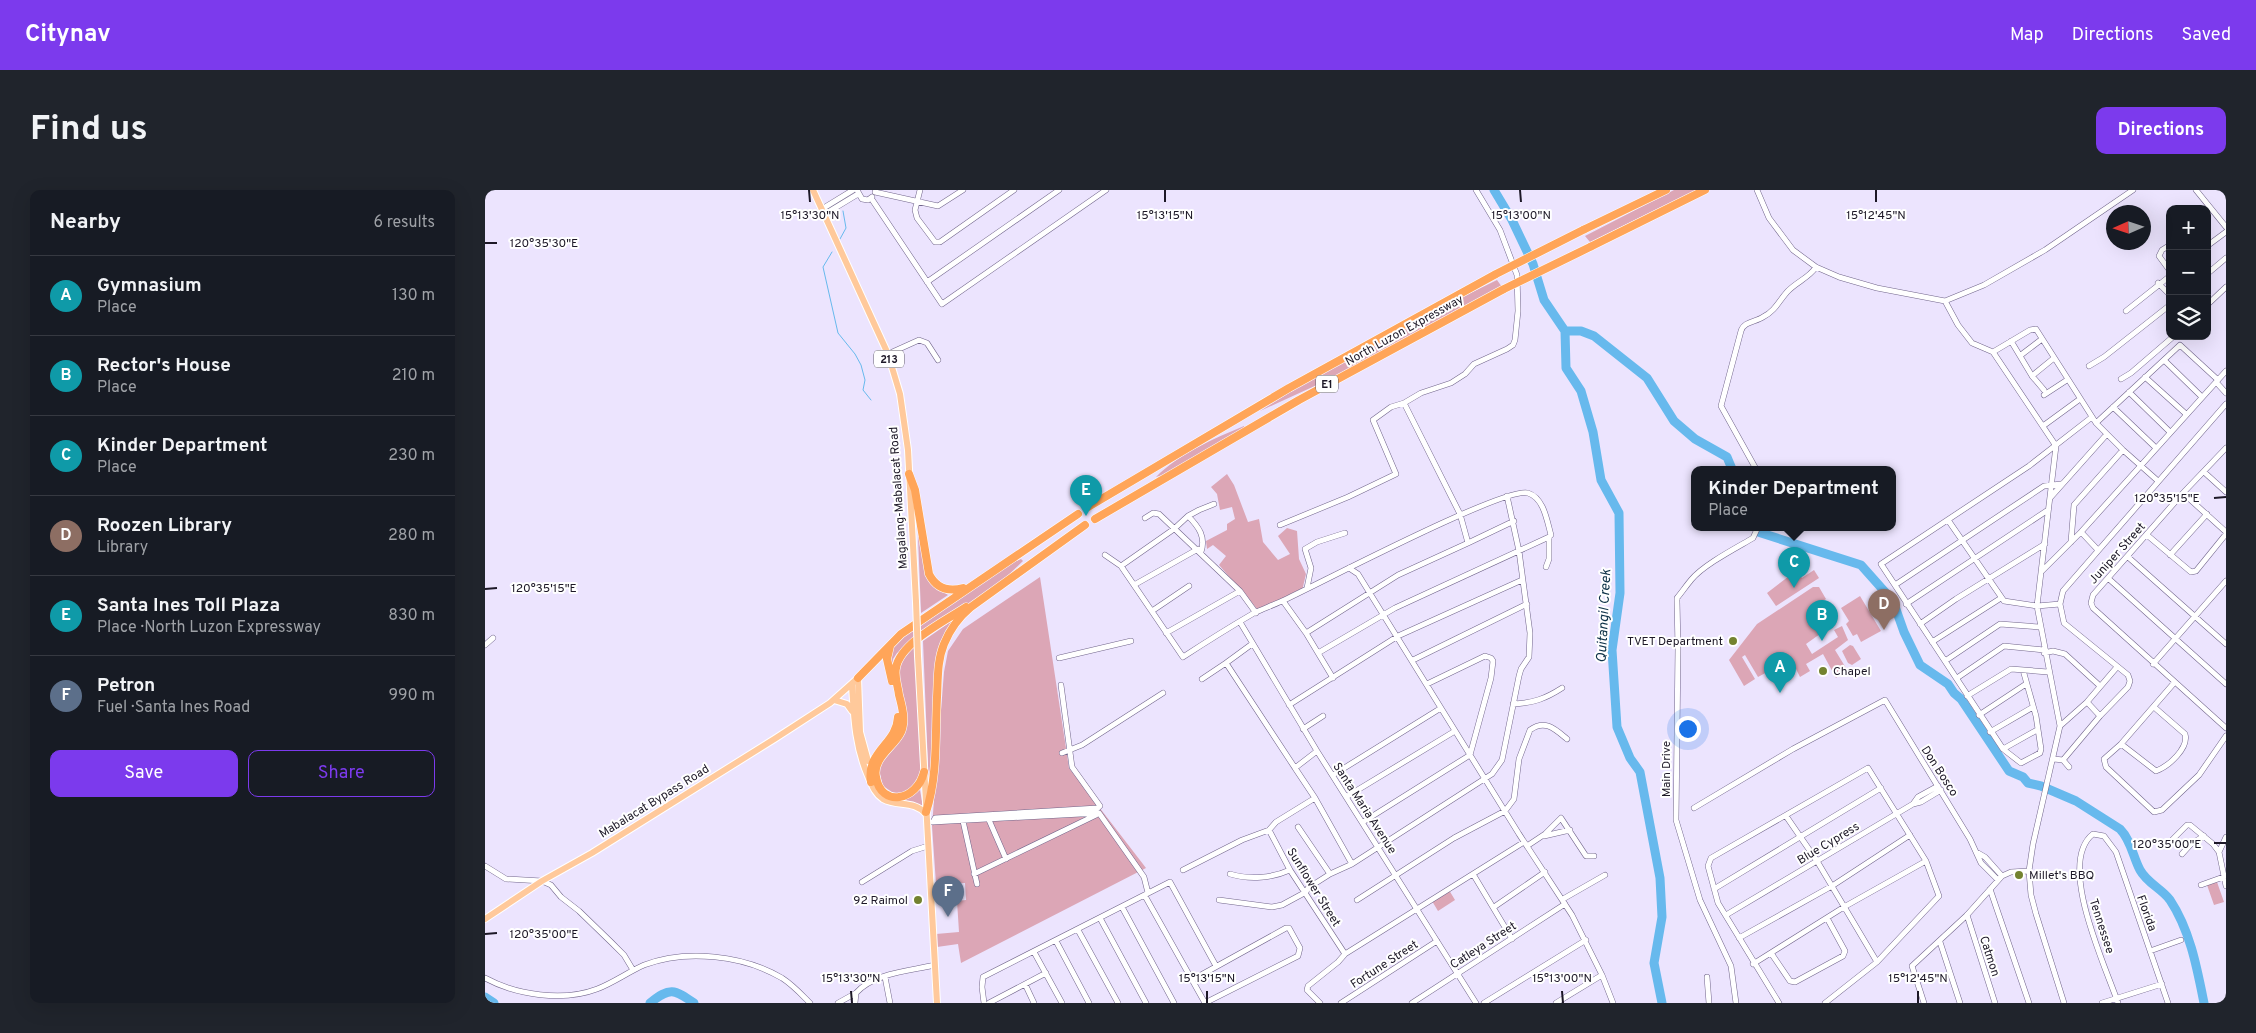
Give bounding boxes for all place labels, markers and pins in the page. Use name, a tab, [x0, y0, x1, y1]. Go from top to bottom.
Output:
pin: E	[1070, 475, 1102, 516]
pin: C	[1778, 547, 1810, 588]
pin: D	[1868, 589, 1900, 630]
pin: B	[1806, 600, 1838, 641]
place label: TVET Department	[1627, 634, 1723, 650]
marker: TVET Department	[1727, 635, 1739, 647]
pin: A	[1764, 652, 1796, 693]
place label: Chapel	[1833, 664, 1871, 680]
marker: Chapel	[1817, 665, 1829, 677]
place label: Millet's BBQ	[2029, 868, 2094, 884]
marker: Millet's BBQ	[2013, 869, 2025, 881]
pin: F	[932, 876, 964, 917]
place label: 92 Raimol	[853, 893, 908, 909]
marker: 92 Raimol	[912, 894, 924, 906]

